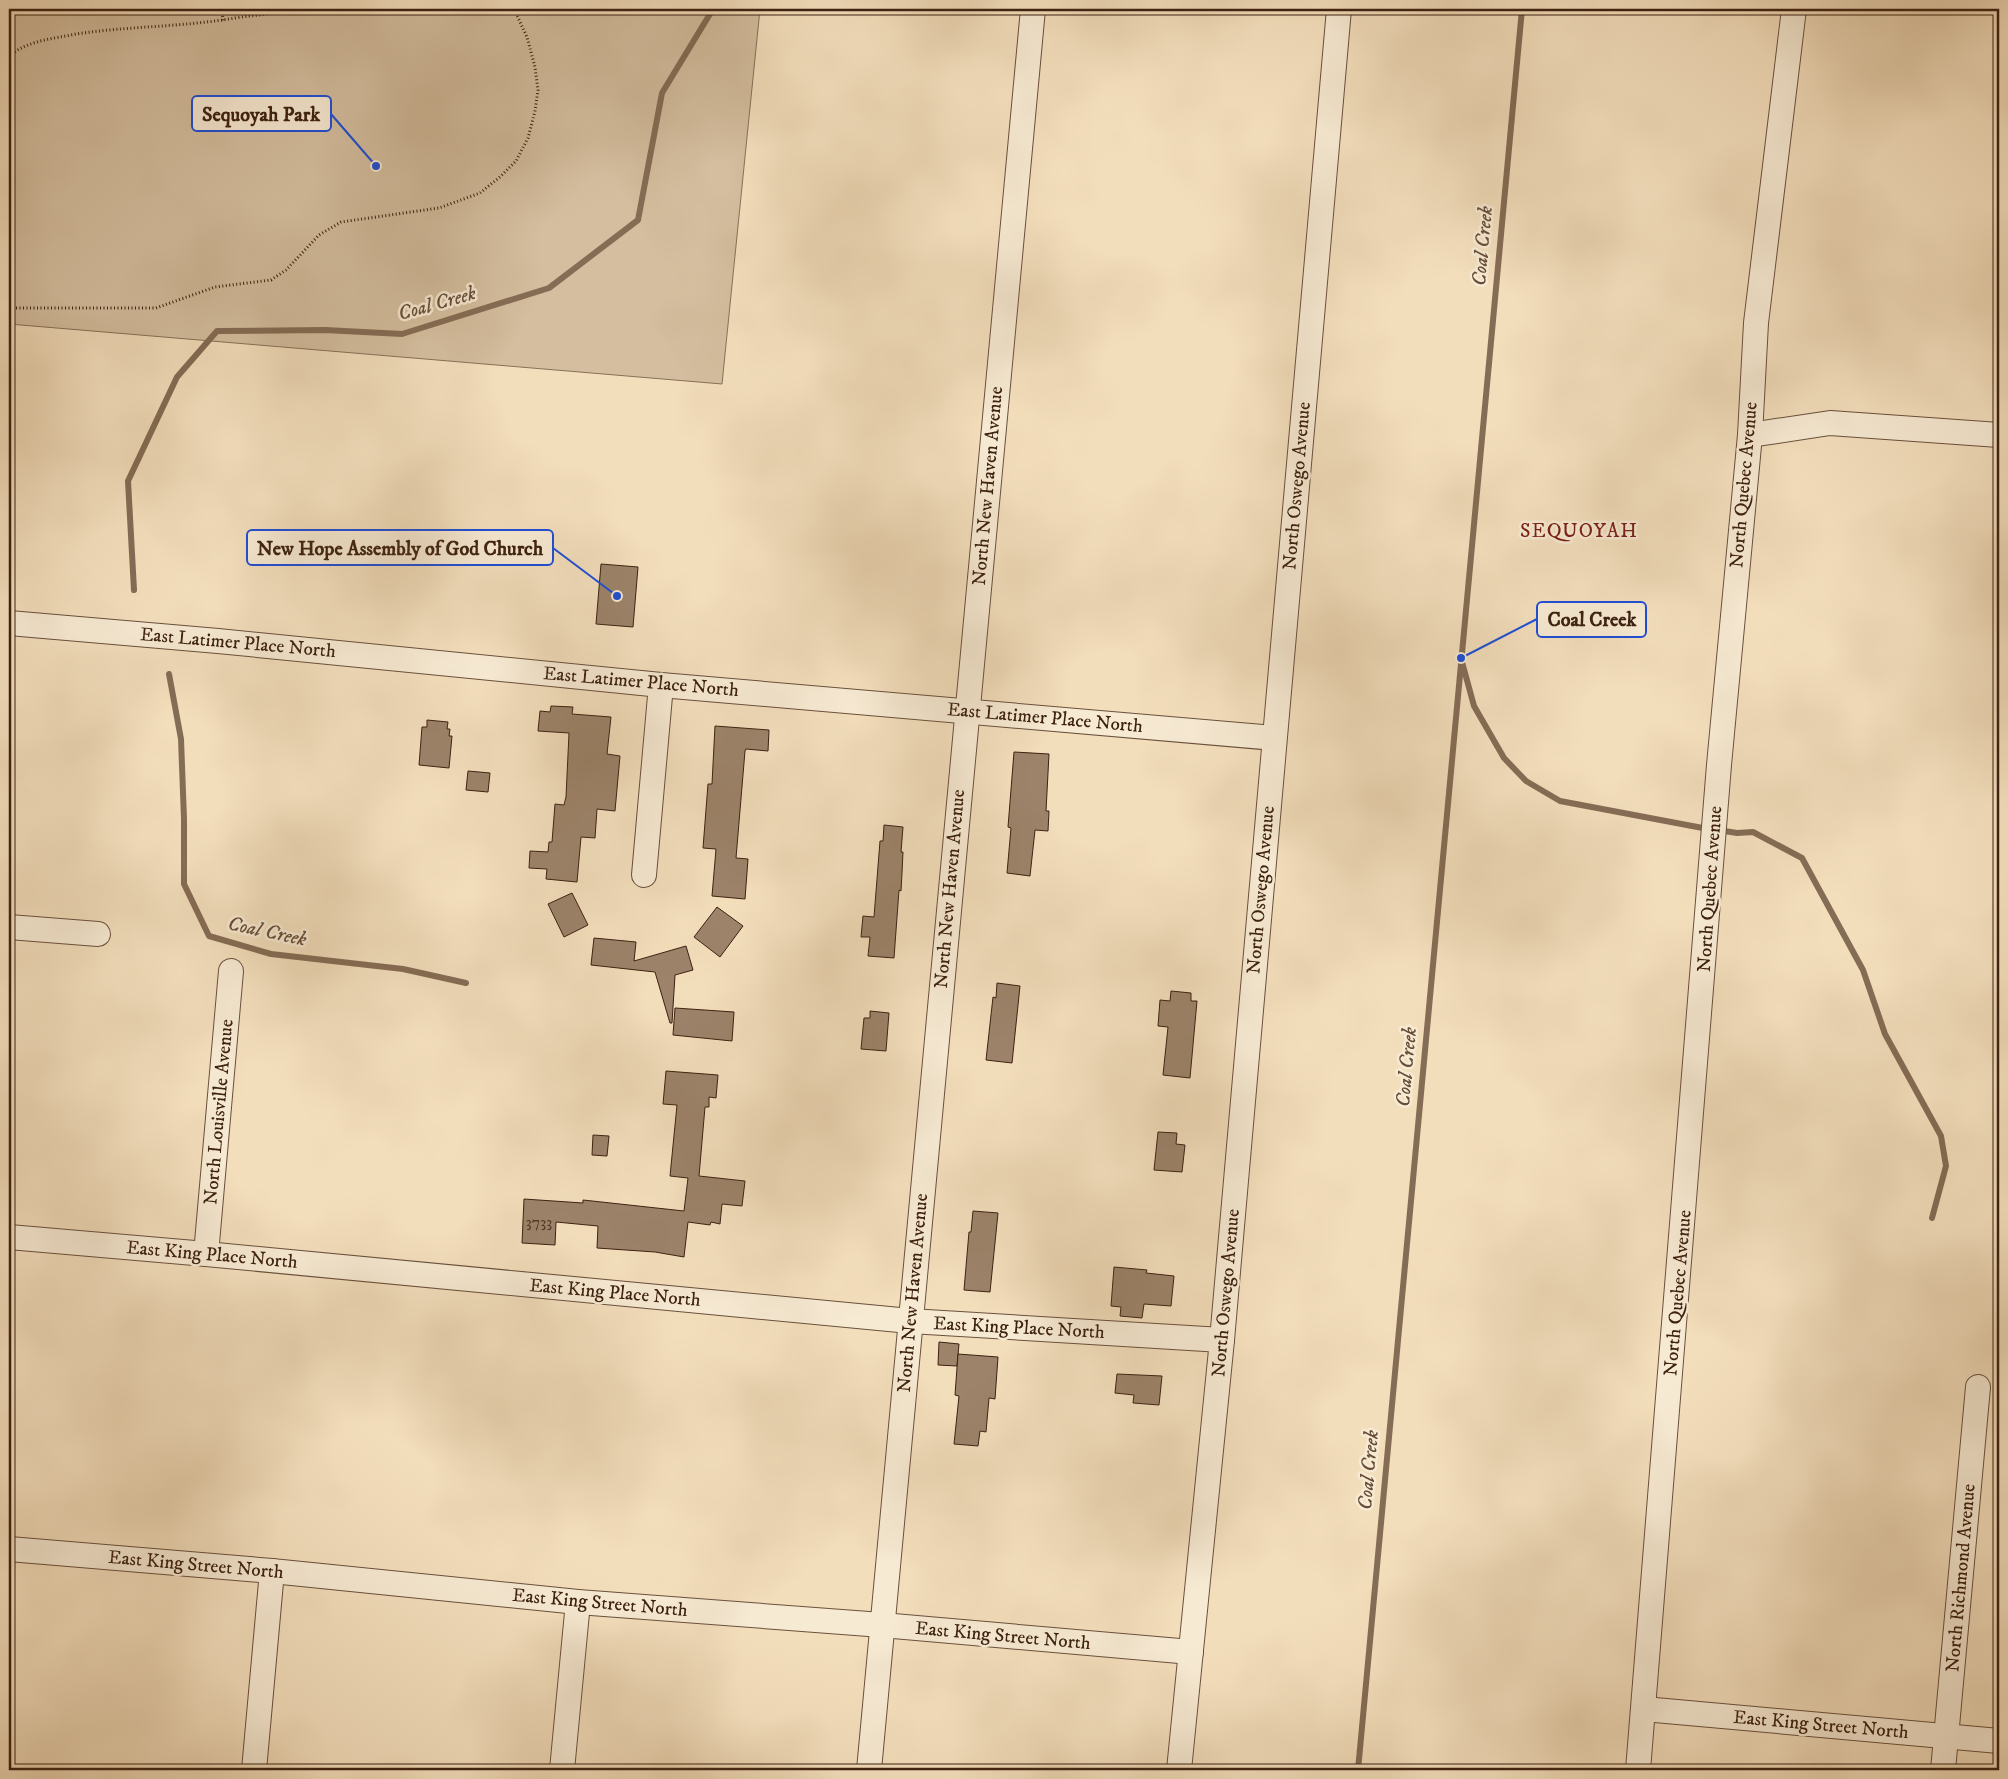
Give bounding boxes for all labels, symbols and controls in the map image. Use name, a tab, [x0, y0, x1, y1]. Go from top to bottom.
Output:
callout: Sequoyah Park	[192, 96, 331, 131]
text: Sequoyah Park	[202, 103, 321, 128]
water label: Coal Creek	[1467, 204, 1499, 287]
water label: Coal Creek	[395, 281, 480, 327]
street label: North New Haven Avenue	[968, 385, 1008, 587]
street label: North Oswego Avenue	[1278, 401, 1316, 571]
street label: North Quebec Avenue	[1725, 401, 1763, 569]
district label: SEQUOYAH	[1520, 519, 1638, 544]
callout: New Hope Assembly of God Church	[247, 530, 553, 565]
text: New Hope Assembly of God Church	[257, 537, 544, 562]
callout: Coal Creek	[1537, 602, 1646, 637]
text: Coal Creek	[1548, 608, 1638, 633]
street label: East Latimer Place North	[139, 623, 337, 663]
street label: East Latimer Place North	[542, 662, 740, 702]
street label: East Latimer Place North	[946, 698, 1144, 738]
street label: North New Haven Avenue	[930, 788, 970, 990]
street label: North Oswego Avenue	[1242, 805, 1280, 975]
street label: North Quebec Avenue	[1693, 805, 1727, 973]
water label: Coal Creek	[225, 911, 309, 953]
street label: North Louisville Avenue	[199, 1018, 239, 1206]
water label: Coal Creek	[1391, 1025, 1423, 1108]
street label: North New Haven Avenue	[893, 1192, 933, 1394]
street label: North Oswego Avenue	[1207, 1208, 1245, 1378]
street label: North Quebec Avenue	[1659, 1209, 1697, 1377]
house number: 3733	[526, 1212, 552, 1232]
street label: East King Place North	[125, 1236, 299, 1274]
street label: East King Place North	[528, 1274, 702, 1312]
street label: East King Place North	[933, 1312, 1105, 1344]
water label: Coal Creek	[1353, 1428, 1385, 1511]
street label: North Richmond Avenue	[1941, 1483, 1981, 1673]
street label: East King Street North	[107, 1546, 285, 1584]
street label: East King Street North	[511, 1584, 689, 1622]
street label: East King Street North	[914, 1617, 1092, 1655]
street label: East King Street North	[1732, 1706, 1910, 1744]

